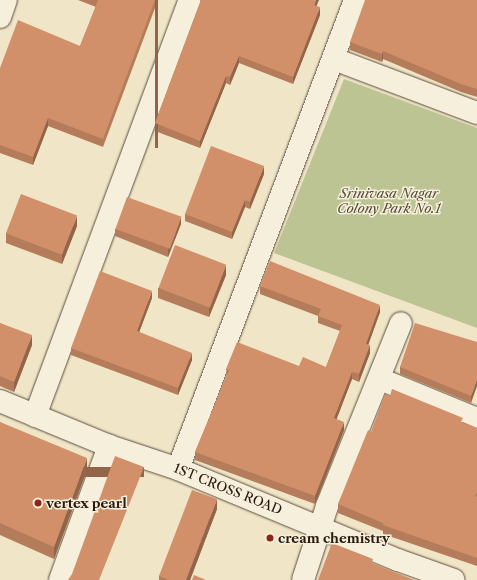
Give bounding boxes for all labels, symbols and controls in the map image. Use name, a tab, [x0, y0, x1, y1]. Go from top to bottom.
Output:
park label: Srinivasa Nagar Colony Park No.1	[337, 186, 441, 217]
street label: 1ST CROSS ROAD	[171, 460, 285, 518]
place label: vertex pearl	[46, 495, 127, 511]
marker: vertex pearl	[33, 498, 43, 508]
place label: cream chemistry	[278, 530, 390, 546]
marker: cream chemistry	[265, 533, 275, 543]

